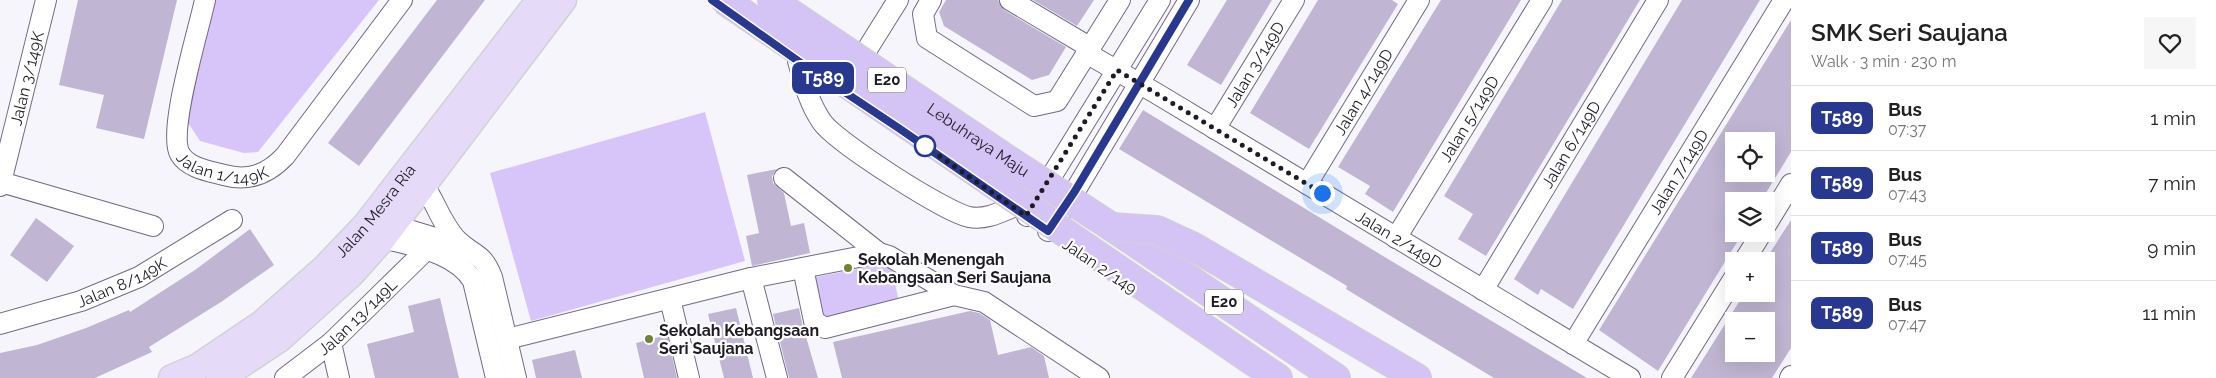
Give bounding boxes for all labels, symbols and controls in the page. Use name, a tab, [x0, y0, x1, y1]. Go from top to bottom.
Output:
button: heart	[2144, 17, 2196, 69]
street label: Jalan 3/149D	[1222, 18, 1289, 111]
text: SMK Seri Saujana	[1811, 18, 2008, 47]
street label: Jalan 3/149K	[6, 29, 48, 127]
street label: Jalan 4/149D	[1330, 45, 1397, 139]
text: Walk · 3 min · 230 m	[1811, 52, 1956, 71]
line badge: T589	[788, 62, 858, 94]
text: T589	[802, 67, 844, 88]
road number: E20	[868, 68, 906, 92]
street label: Jalan 5/149D	[1436, 72, 1503, 165]
street label: Jalan 6/149D	[1538, 98, 1605, 192]
text: Bus	[1888, 98, 1922, 120]
street label: Lebuhraya Maju	[924, 99, 1033, 181]
text: T589	[1821, 107, 1863, 128]
text: 1 min	[2150, 107, 2196, 129]
text: 07:37	[1888, 120, 1926, 139]
street label: Jalan 7/149D	[1646, 126, 1712, 218]
map controls	[1725, 132, 1775, 362]
button: locate	[1725, 132, 1775, 182]
unlabelled marker	[914, 135, 936, 157]
street label: Jalan 1/149K	[172, 149, 272, 188]
street label: Jalan Mesra Ria	[332, 161, 419, 261]
text: Bus	[1888, 163, 1922, 185]
text: T589	[1821, 172, 1863, 193]
text: 7 min	[2148, 172, 2196, 194]
your location	[1310, 181, 1335, 206]
text: 07:43	[1888, 185, 1927, 204]
button: layers	[1725, 192, 1775, 242]
street label: Jalan 2/149D	[1352, 207, 1445, 273]
text: Bus	[1888, 228, 1922, 250]
street label: Jalan 2/149	[1059, 235, 1140, 298]
text: T589	[1821, 237, 1863, 258]
text: 9 min	[2147, 237, 2196, 259]
place label: Sekolah Menengah Kebangsaan Seri Saujana	[858, 250, 1051, 287]
text: 07:45	[1888, 250, 1927, 269]
button: +	[1725, 252, 1775, 302]
street label: Jalan 8/149K	[74, 253, 171, 312]
marker: Sekolah Menengah Kebangsaan Seri Saujana	[842, 262, 854, 274]
street label: Jalan 13/149L	[315, 274, 401, 359]
road number: E20	[1205, 290, 1243, 314]
text: Bus	[1888, 293, 1922, 315]
text: T589	[1821, 302, 1863, 323]
text: 11 min	[2142, 302, 2196, 324]
button: −	[1725, 312, 1775, 362]
text: 07:47	[1888, 315, 1926, 334]
place label: Sekolah Kebangsaan Seri Saujana	[659, 321, 819, 358]
marker: Sekolah Kebangsaan Seri Saujana	[643, 333, 655, 345]

